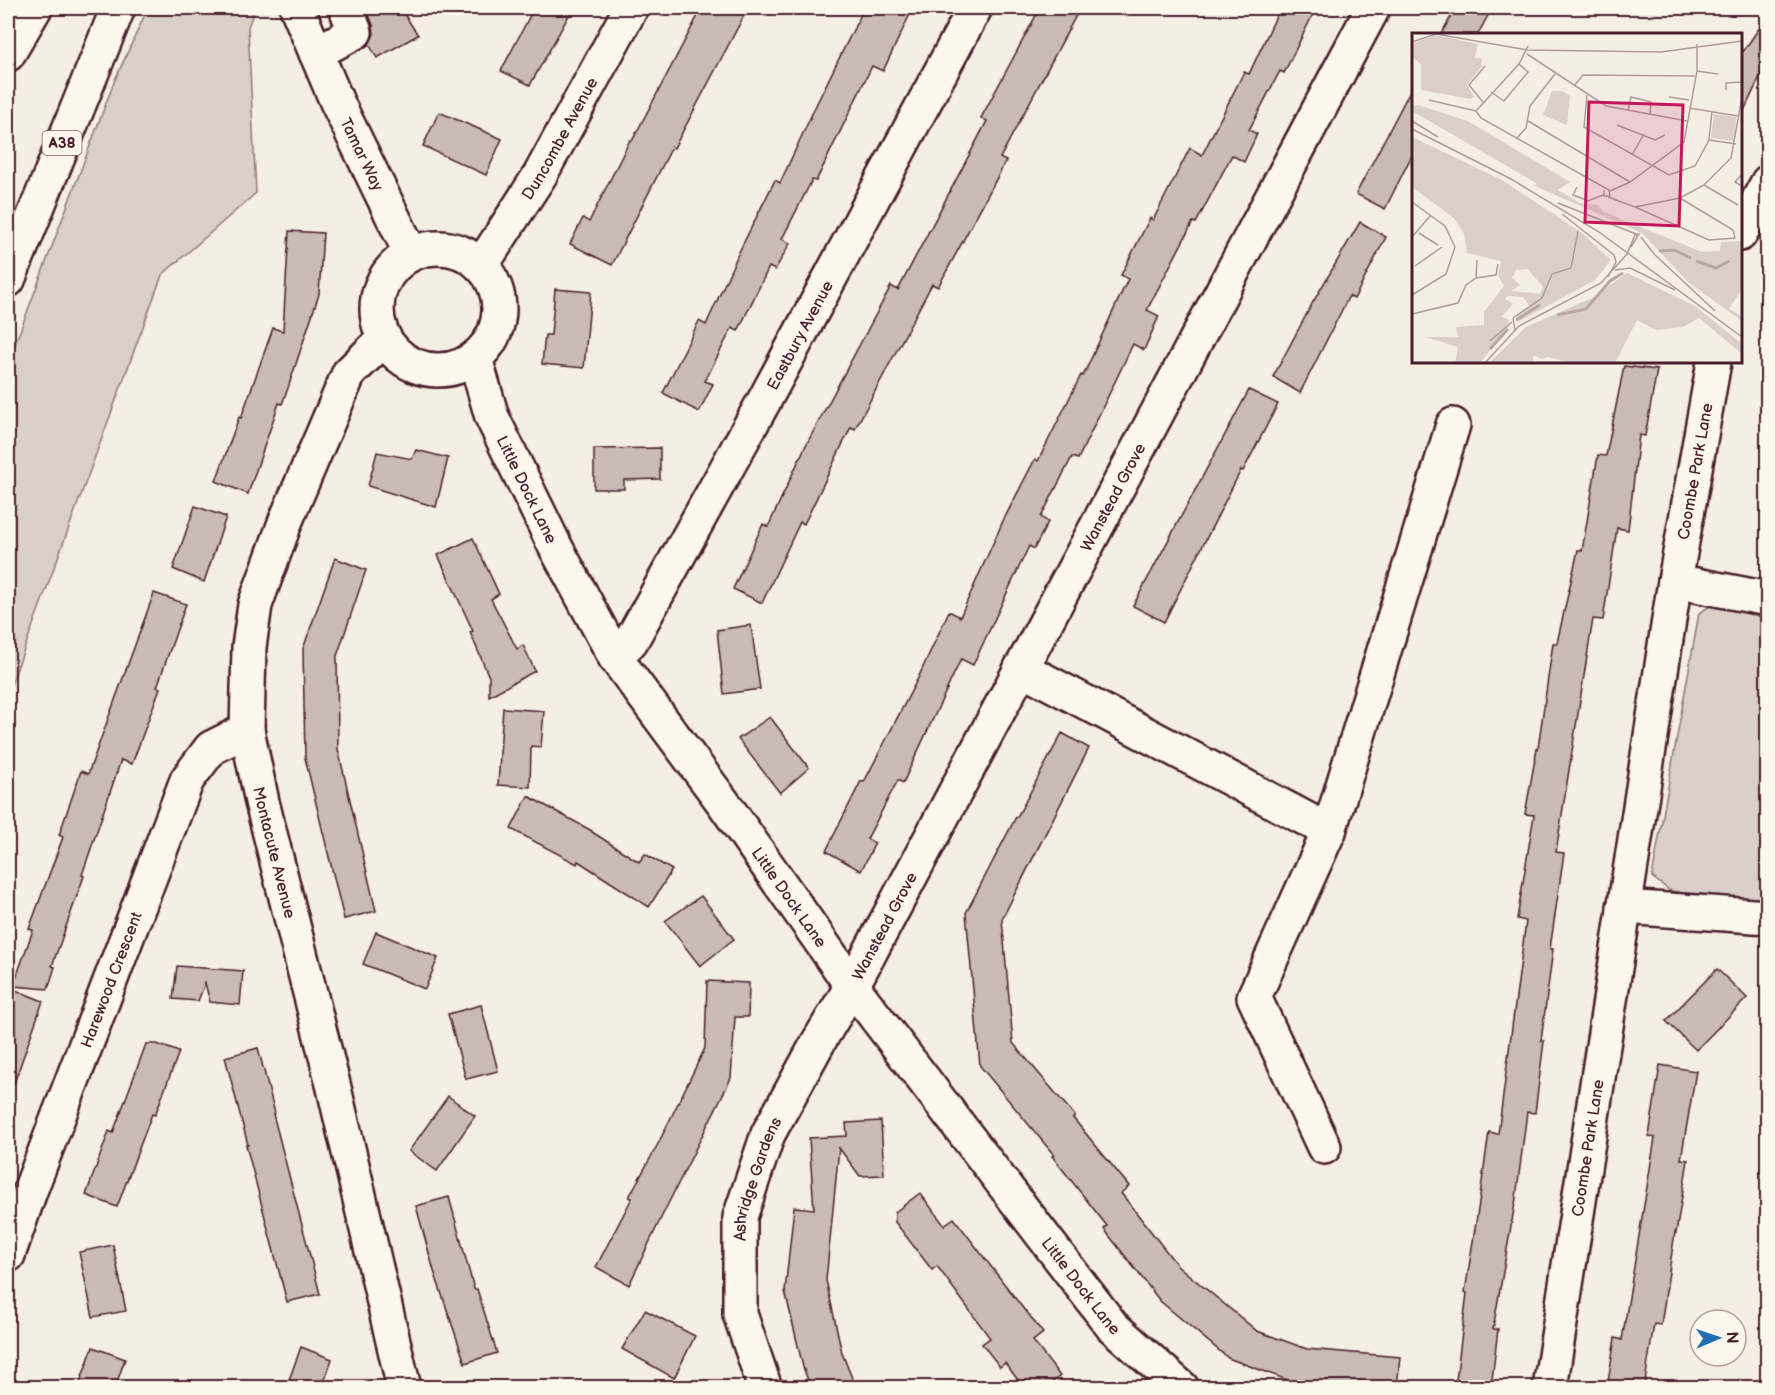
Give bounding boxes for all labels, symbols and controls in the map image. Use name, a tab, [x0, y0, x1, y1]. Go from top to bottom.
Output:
inset map	[1412, 33, 1742, 363]
street label: Duncombe Avenue	[519, 74, 603, 204]
street label: Tamar Way	[335, 115, 387, 195]
road number: A38	[42, 131, 82, 155]
street label: Eastbury Avenue	[764, 277, 838, 393]
street label: Coombe Park Lane	[1675, 401, 1718, 542]
street label: Little Dock Lane	[492, 433, 561, 548]
street label: Wanstead Grove	[1077, 440, 1151, 555]
street label: Montacute Avenue	[248, 785, 299, 921]
street label: Little Dock Lane	[747, 844, 830, 952]
street label: Wanstead Grove	[849, 869, 922, 984]
street label: Harewood Crescent	[78, 909, 147, 1051]
street label: Coombe Park Lane	[1569, 1078, 1609, 1218]
street label: Ashridge Gardens	[732, 1114, 786, 1241]
street label: Little Dock Lane	[1037, 1234, 1124, 1340]
north arrow	[1688, 1308, 1748, 1368]
text: N	[1722, 1331, 1741, 1344]

